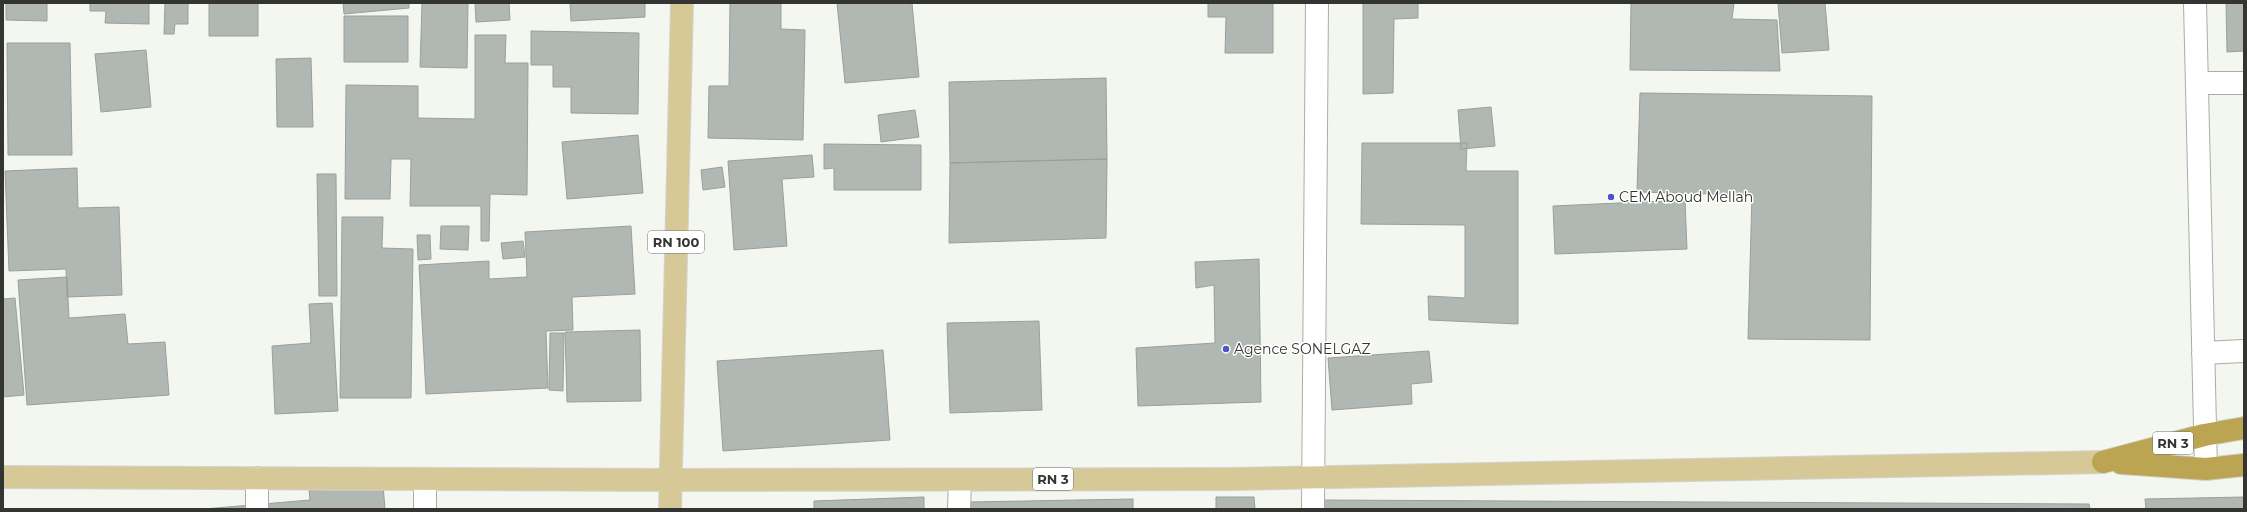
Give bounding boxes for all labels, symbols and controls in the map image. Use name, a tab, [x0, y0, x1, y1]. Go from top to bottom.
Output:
place label: CEM Aboud Mellah	[1619, 188, 1753, 206]
marker: CEM Aboud Mellah	[1606, 192, 1616, 202]
road number: RN 100	[648, 231, 704, 253]
place label: Agence SONELGAZ	[1234, 340, 1371, 358]
marker: Agence SONELGAZ	[1221, 344, 1231, 354]
road number: RN 3	[2153, 432, 2193, 454]
road number: RN 3	[1033, 468, 1073, 490]

